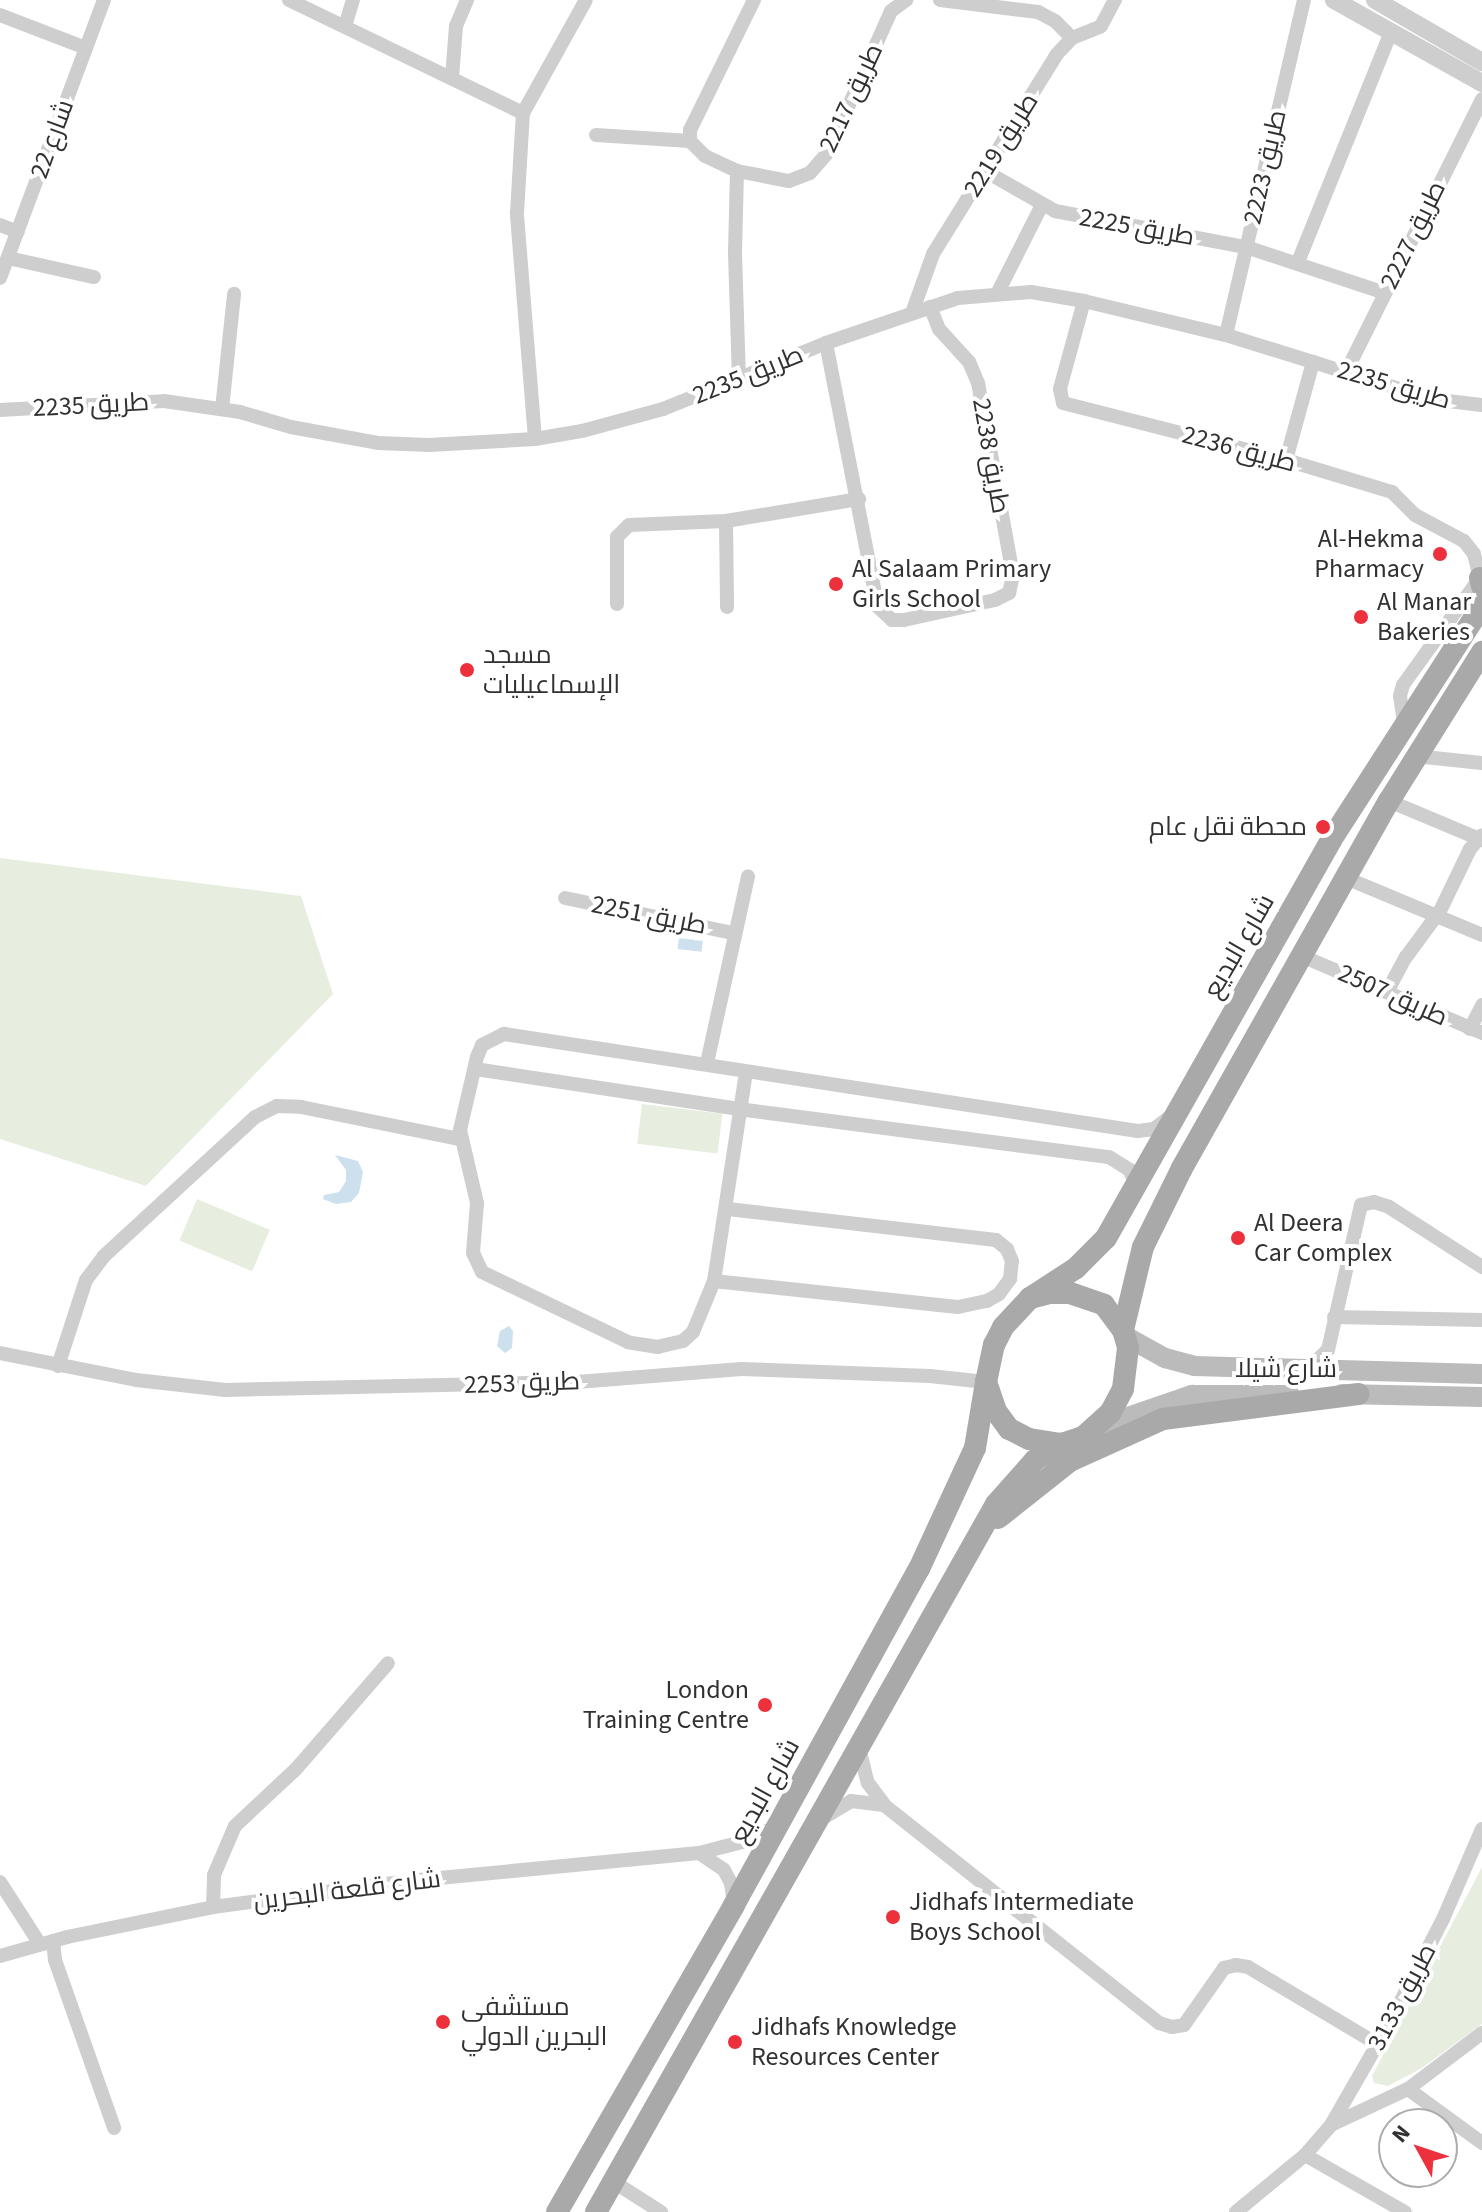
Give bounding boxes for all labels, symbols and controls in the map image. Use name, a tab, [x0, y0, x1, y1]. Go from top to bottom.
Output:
street label: طريق 2217	[812, 39, 890, 157]
street label: طريق 2219	[957, 87, 1045, 203]
street label: شارع 22	[23, 95, 81, 183]
street label: طريق 2223	[1237, 107, 1293, 227]
street label: طريق 2227	[1373, 176, 1453, 294]
street label: طريق 2225	[1077, 202, 1197, 252]
street label: طريق 2235	[688, 339, 808, 411]
street label: طريق 2235	[1334, 354, 1454, 416]
street label: طريق 2235	[32, 386, 150, 424]
street label: طريق 2238	[966, 396, 1016, 516]
street label: طريق 2236	[1179, 419, 1299, 479]
place label: Al-Hekma Pharmacy	[1314, 523, 1424, 584]
marker: Al-Hekma Pharmacy	[1431, 545, 1449, 563]
place label: Al Salaam Primary Girls School	[852, 553, 1051, 614]
marker: Al Salaam Primary Girls School	[827, 575, 845, 593]
place label: Al Manar Bakeries	[1377, 586, 1471, 648]
marker: Al Manar Bakeries	[1352, 608, 1370, 626]
place label: مسجد الإسماعيليات	[483, 639, 620, 700]
marker: مسجد الإسماعيليات	[458, 661, 476, 679]
place label: محطة نقل عام	[1149, 811, 1307, 843]
marker: محطة نقل عام	[1314, 818, 1332, 836]
street label: طريق 2251	[589, 889, 709, 941]
street label: شارع البديع	[1197, 889, 1281, 1003]
street label: طريق 2507	[1334, 957, 1452, 1033]
place label: Al Deera Car Complex	[1254, 1207, 1392, 1268]
marker: Al Deera Car Complex	[1229, 1229, 1247, 1247]
street label: شارع شيلا	[1235, 1353, 1337, 1385]
street label: طريق 2253	[463, 1365, 581, 1401]
place label: London Training Centre	[583, 1674, 749, 1736]
marker: London Training Centre	[756, 1696, 774, 1714]
street label: شارع البديع	[724, 1733, 806, 1849]
street label: شارع قلعة البحرين	[252, 1863, 442, 1917]
place label: Jidhafs Intermediate Boys School	[909, 1886, 1134, 1948]
marker: Jidhafs Intermediate Boys School	[884, 1908, 902, 1926]
street label: طريق 3133	[1361, 1938, 1443, 2056]
place label: مستشفى البحرين الدولي	[461, 1991, 607, 2052]
marker: مستشفى البحرين الدولي	[432, 2011, 454, 2033]
place label: Jidhafs Knowledge Resources Center	[751, 2011, 957, 2072]
marker: Jidhafs Knowledge Resources Center	[726, 2033, 744, 2051]
north arrow	[1378, 2108, 1458, 2188]
text: N	[1384, 2118, 1418, 2150]

